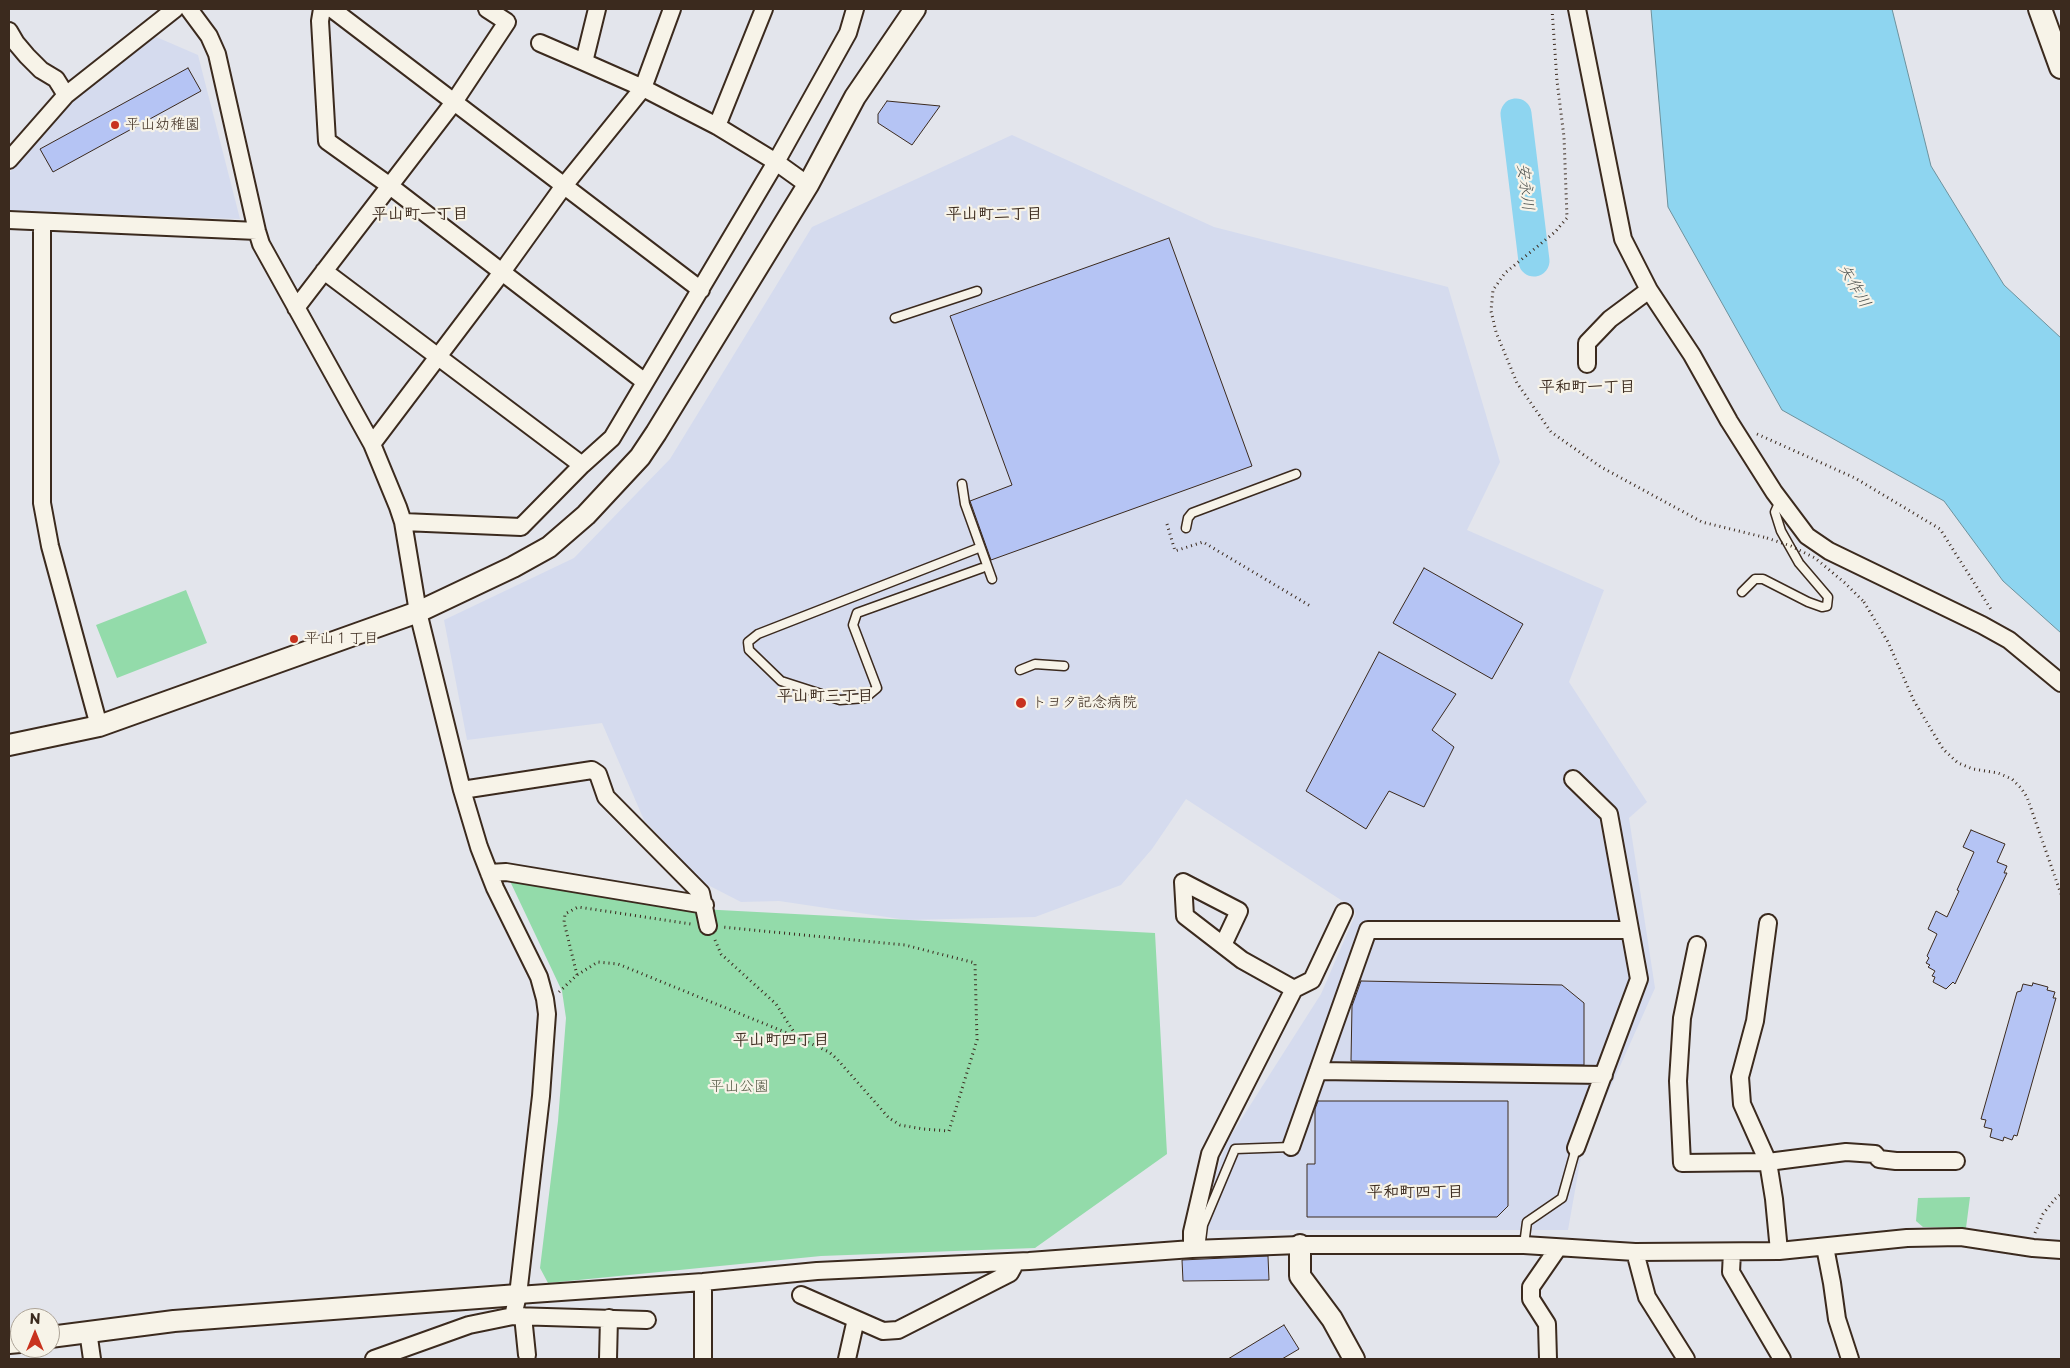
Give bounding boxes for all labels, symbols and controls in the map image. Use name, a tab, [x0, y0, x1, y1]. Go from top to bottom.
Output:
place label: 平山幼稚園	[125, 116, 200, 134]
marker: 平山幼稚園	[109, 119, 121, 131]
water label: 安永川	[1513, 162, 1537, 212]
district label: 平山町一丁目	[372, 205, 468, 225]
district label: 平山町二丁目	[946, 205, 1042, 225]
water label: 矢作川	[1834, 260, 1874, 312]
district label: 平和町一丁目	[1539, 378, 1635, 398]
place label: 平山１丁目	[304, 630, 379, 648]
marker: 平山１丁目	[288, 633, 300, 645]
district label: 平山町三丁目	[777, 687, 873, 707]
place label: トヨタ記念病院	[1032, 694, 1137, 712]
marker: トヨタ記念病院	[1014, 696, 1028, 710]
district label: 平山町四丁目	[733, 1031, 829, 1051]
park label: 平山公園	[709, 1078, 769, 1096]
district label: 平和町四丁目	[1367, 1183, 1463, 1203]
north arrow	[10, 1308, 60, 1358]
text: N	[29, 1308, 41, 1329]

